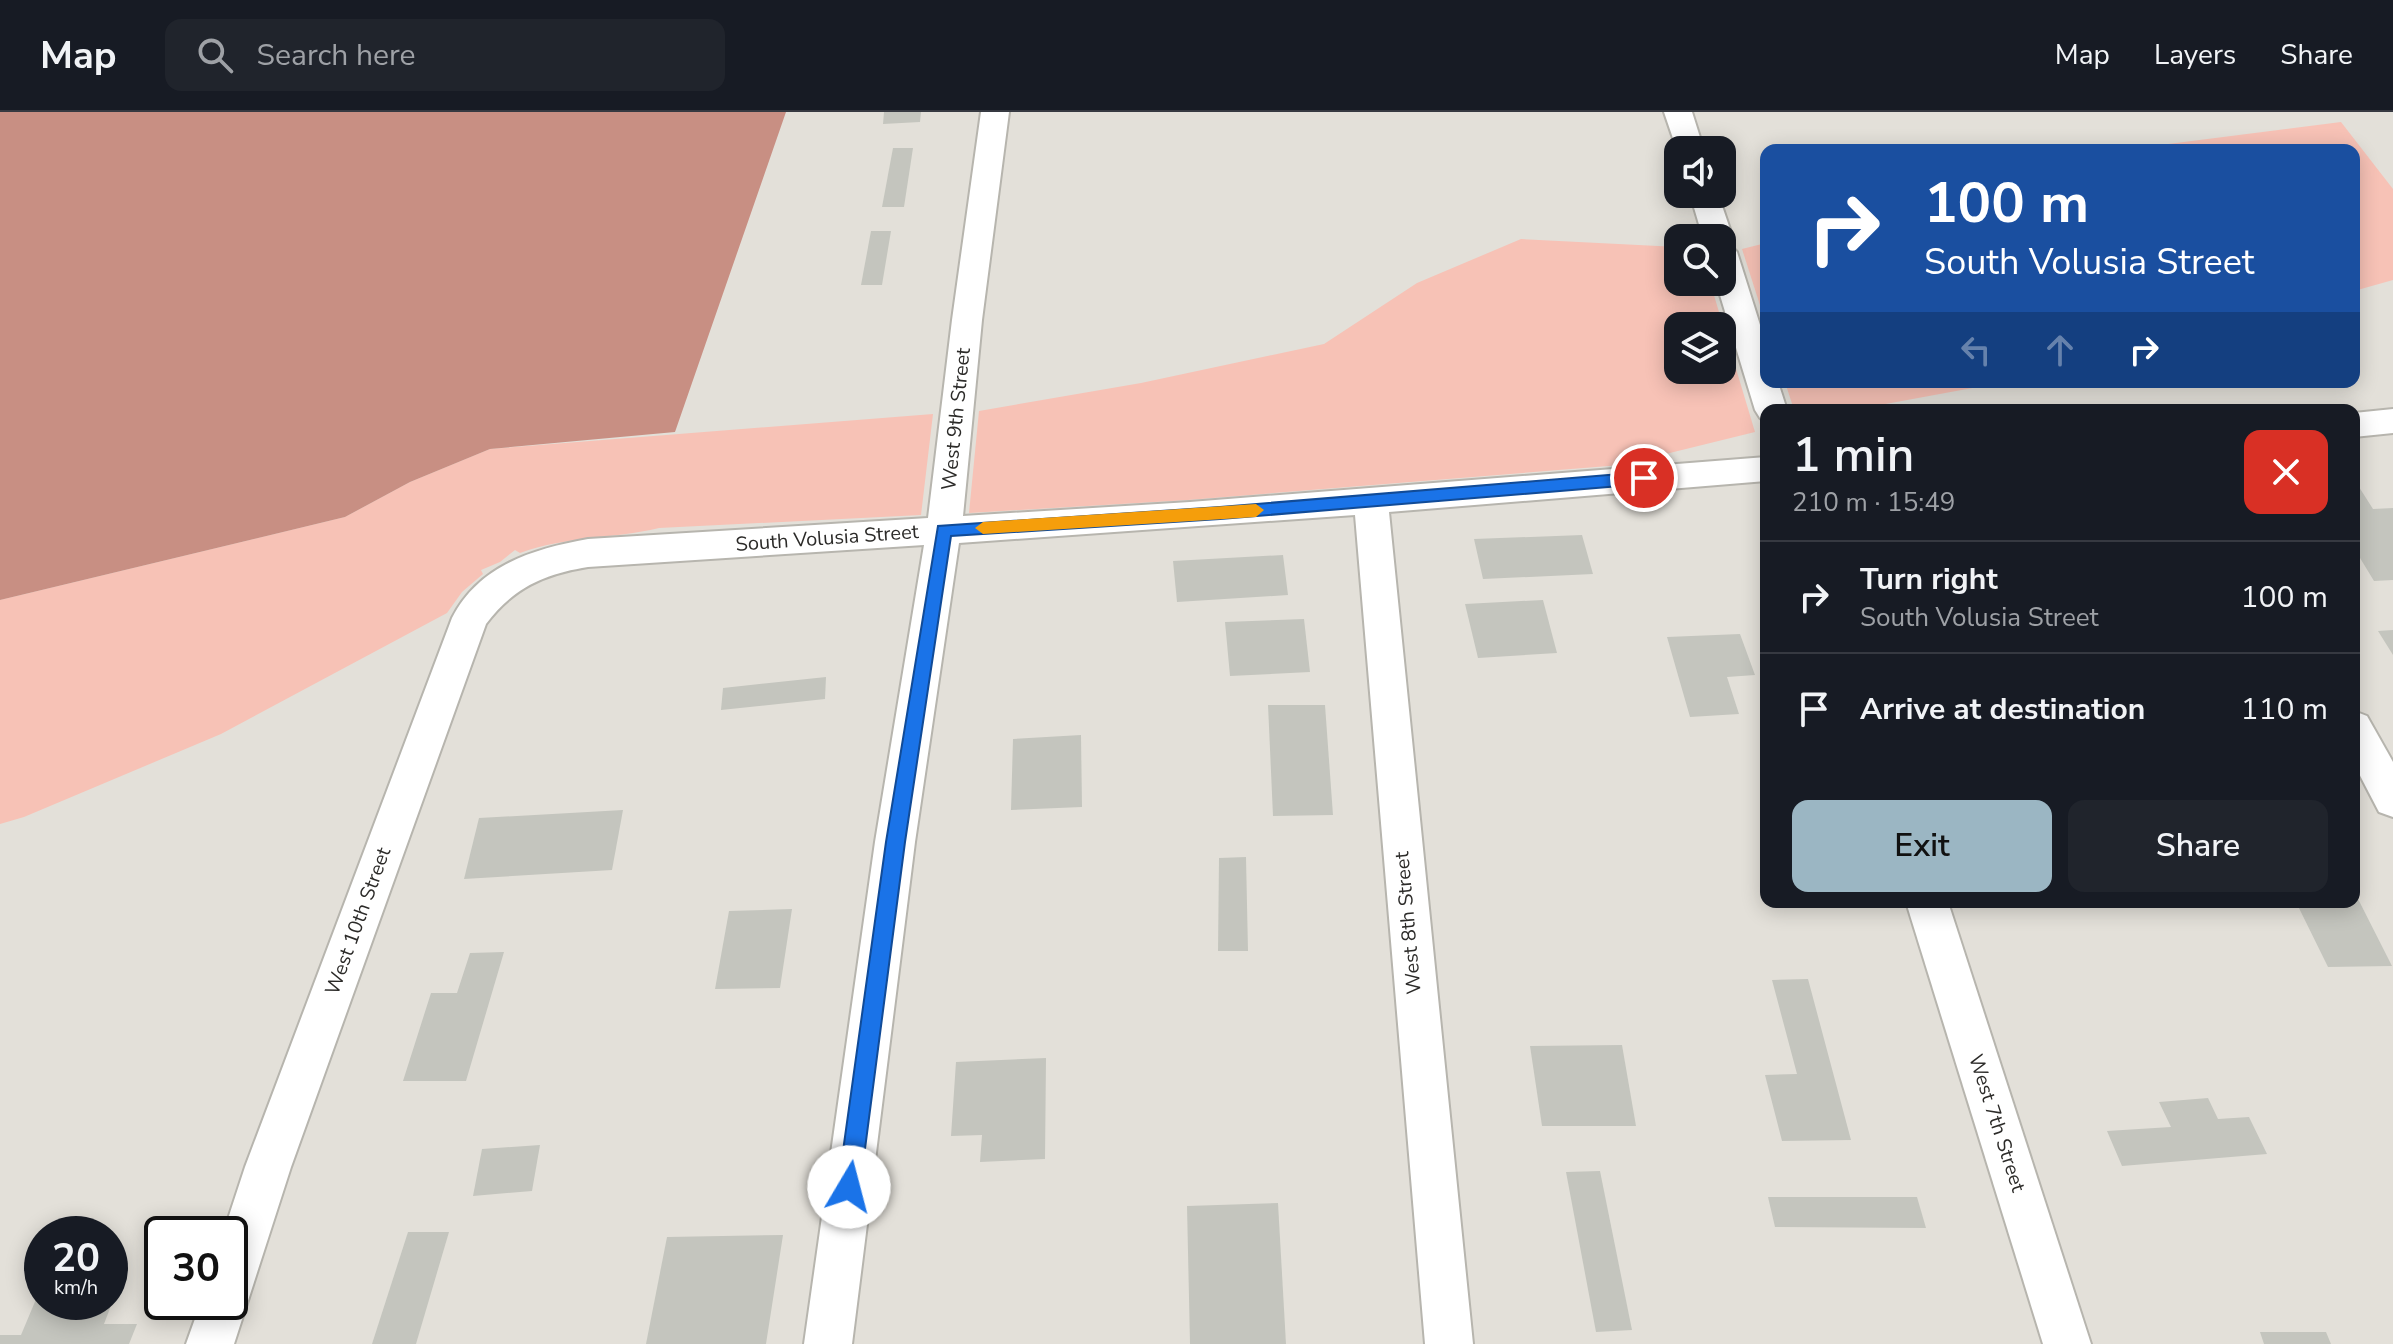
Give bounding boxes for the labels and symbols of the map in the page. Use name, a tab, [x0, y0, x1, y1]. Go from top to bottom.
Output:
street label: West 9th Street	[935, 345, 977, 492]
pin	[1610, 444, 1678, 512]
street label: South Volusia Street	[734, 518, 920, 558]
street label: West 10th Street	[319, 843, 398, 999]
street label: West 8th Street	[1388, 849, 1428, 996]
street label: West 7th Street	[1962, 1051, 2032, 1196]
position arrow	[807, 1145, 891, 1229]
speed limit sign: 30	[144, 1216, 248, 1320]

